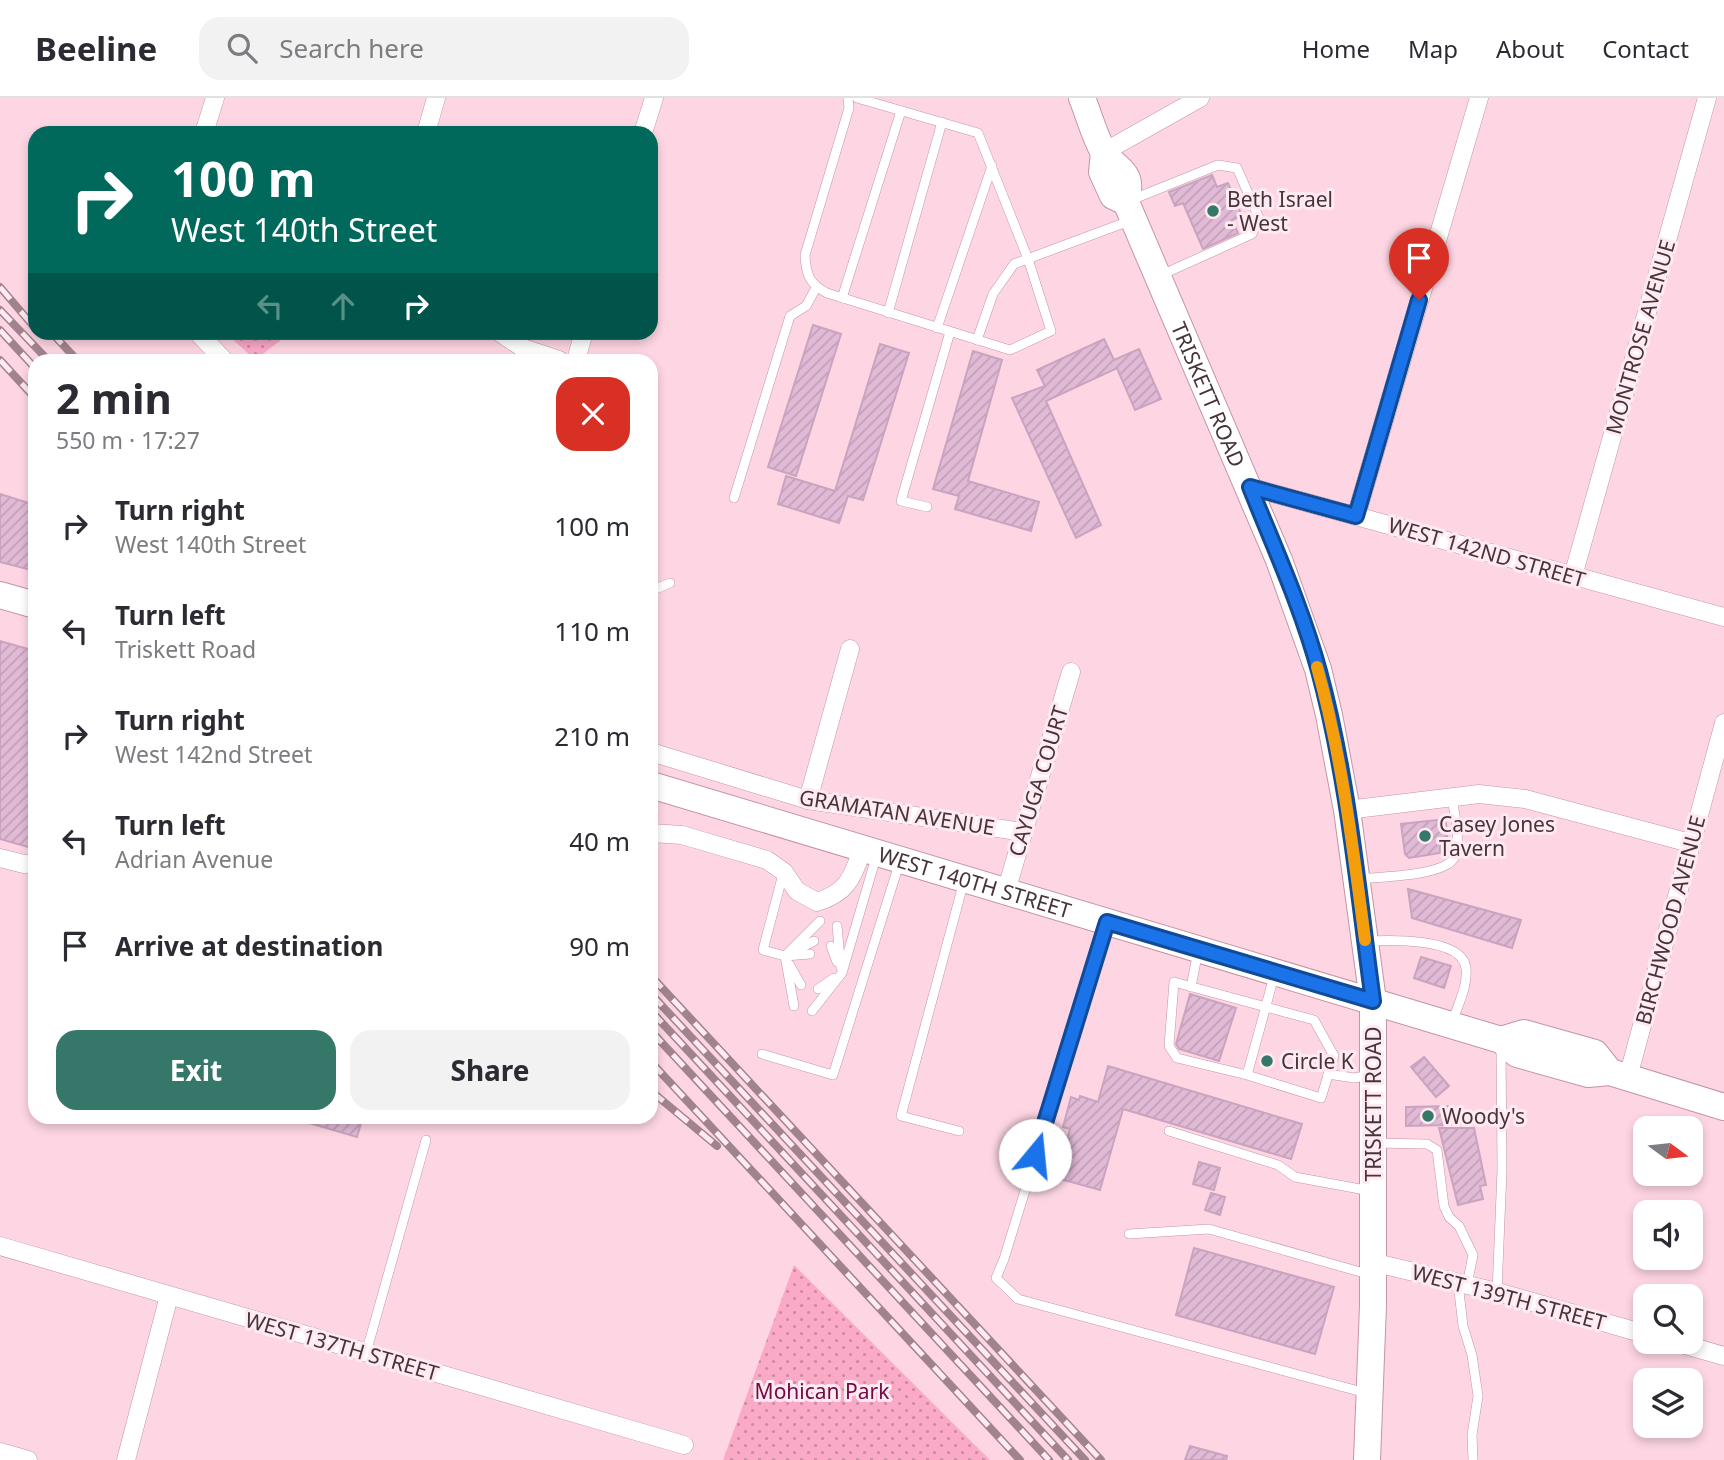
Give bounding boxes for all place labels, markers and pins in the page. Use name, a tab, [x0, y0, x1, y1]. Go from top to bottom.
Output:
place label: Beth Israel - West	[1227, 185, 1333, 237]
marker: Beth Israel - West	[1205, 203, 1221, 219]
pin	[1389, 228, 1449, 300]
place label: Casey Jones Tavern	[1439, 810, 1555, 862]
marker: Casey Jones Tavern	[1417, 828, 1433, 844]
place label: Circle K	[1281, 1047, 1354, 1075]
marker: Circle K	[1259, 1053, 1275, 1069]
place label: Woody's	[1442, 1102, 1525, 1130]
marker: Woody's	[1420, 1108, 1436, 1124]

